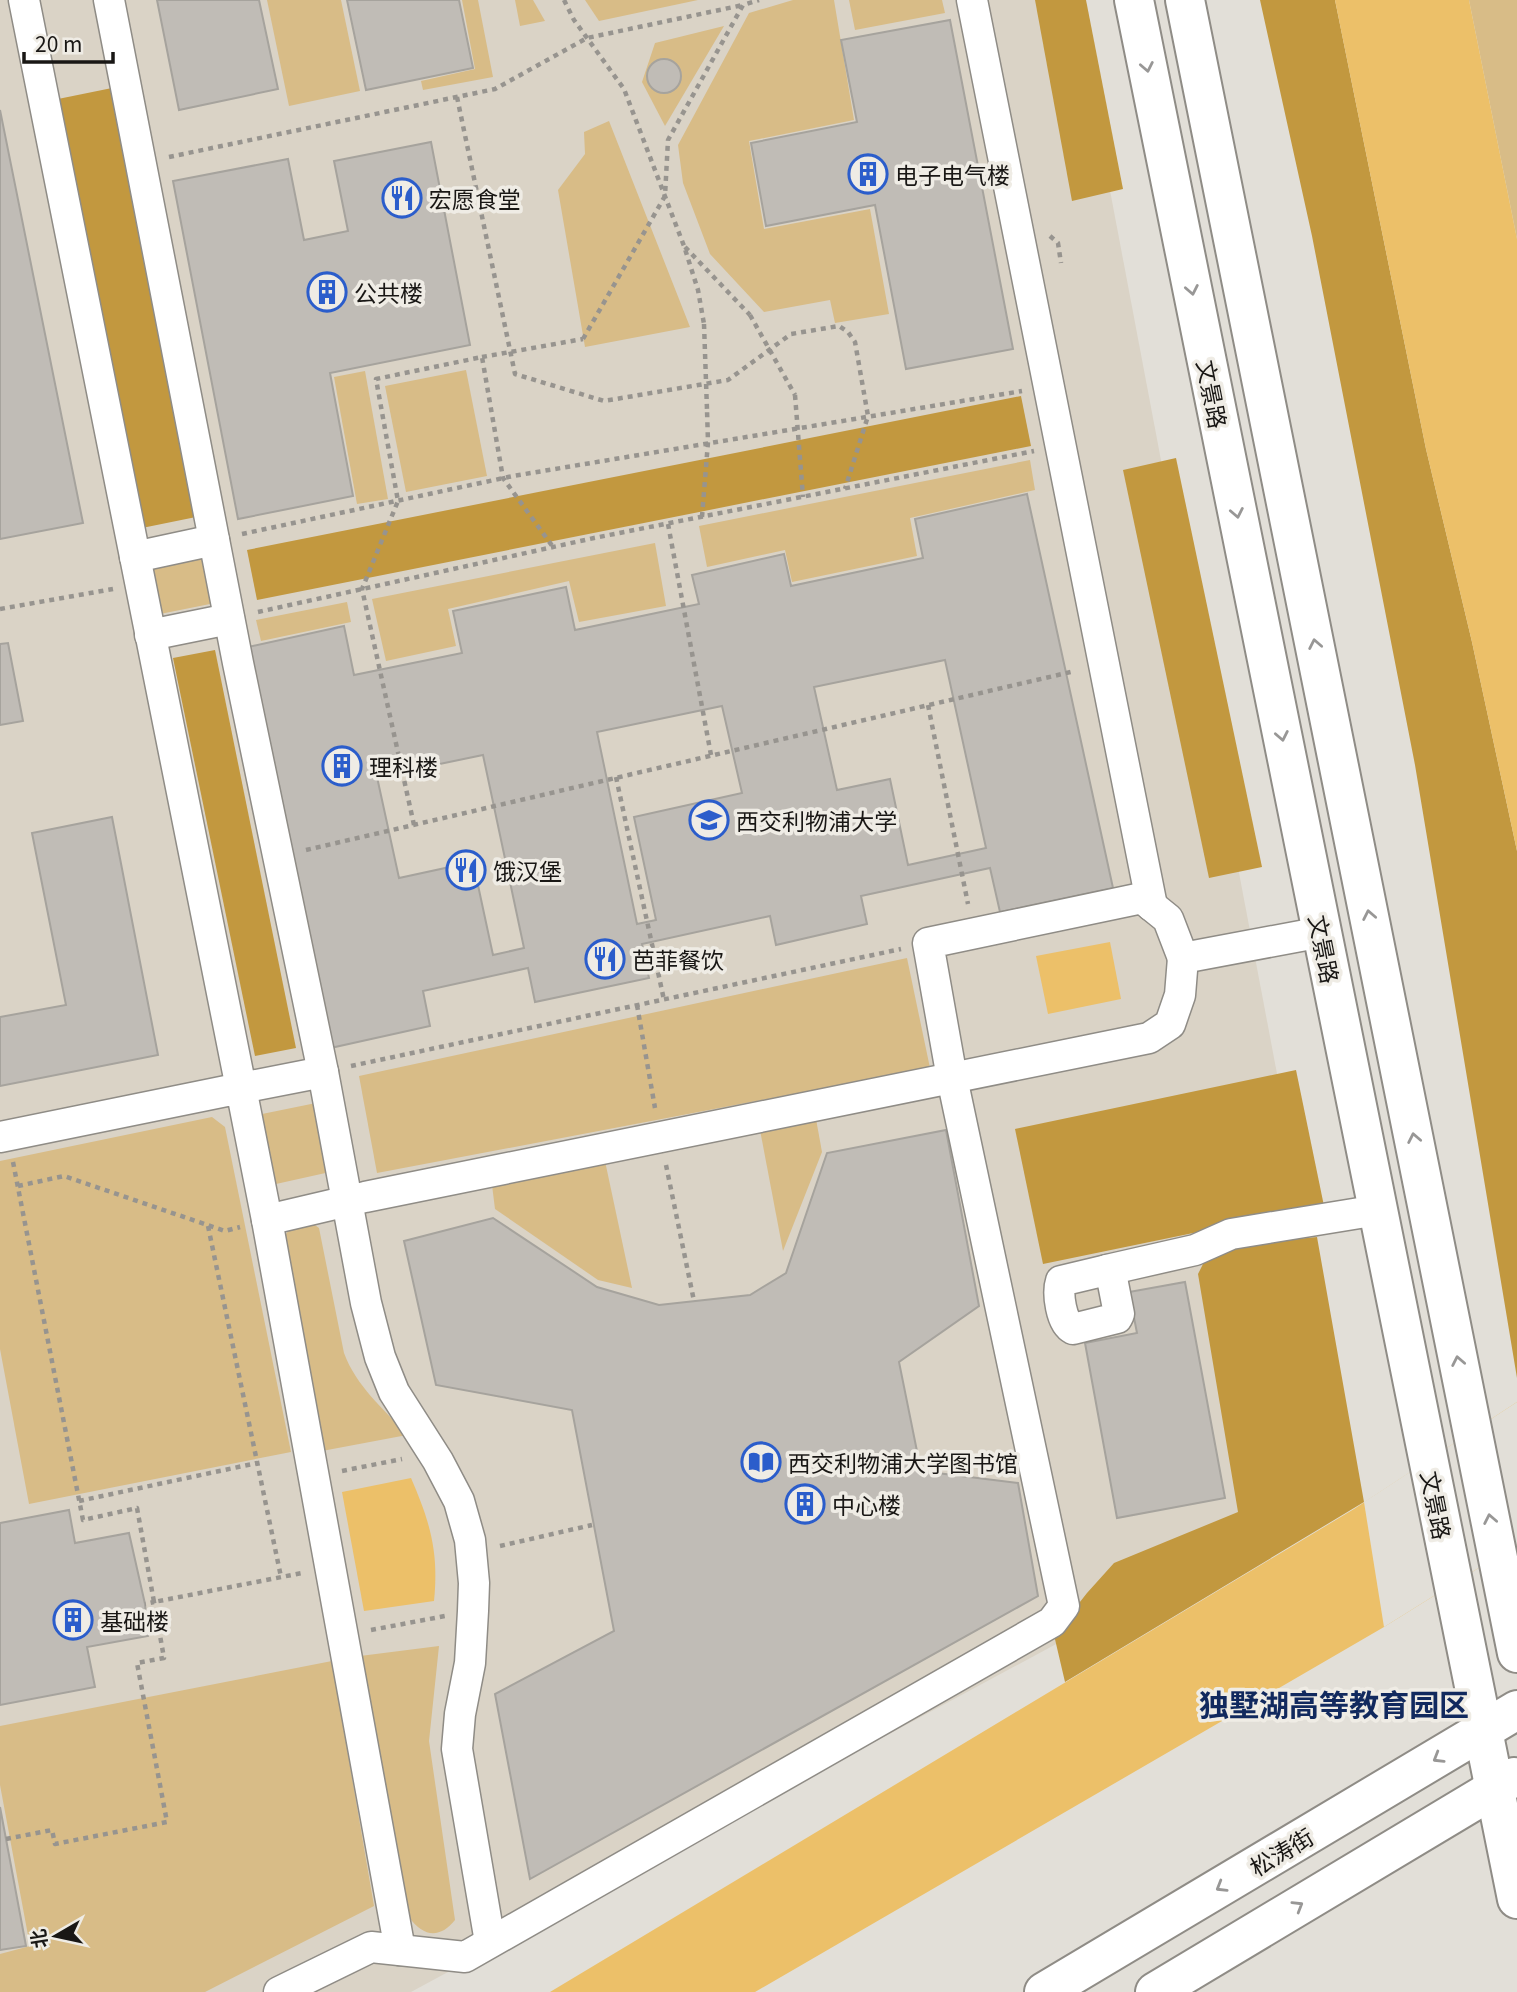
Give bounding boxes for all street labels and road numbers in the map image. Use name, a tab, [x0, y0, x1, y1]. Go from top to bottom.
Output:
street label: 文景路	[1190, 357, 1236, 431]
street label: 文景路	[1302, 912, 1348, 986]
street label: 文景路	[1414, 1468, 1460, 1542]
street label: 松涛街	[1243, 1819, 1319, 1883]

